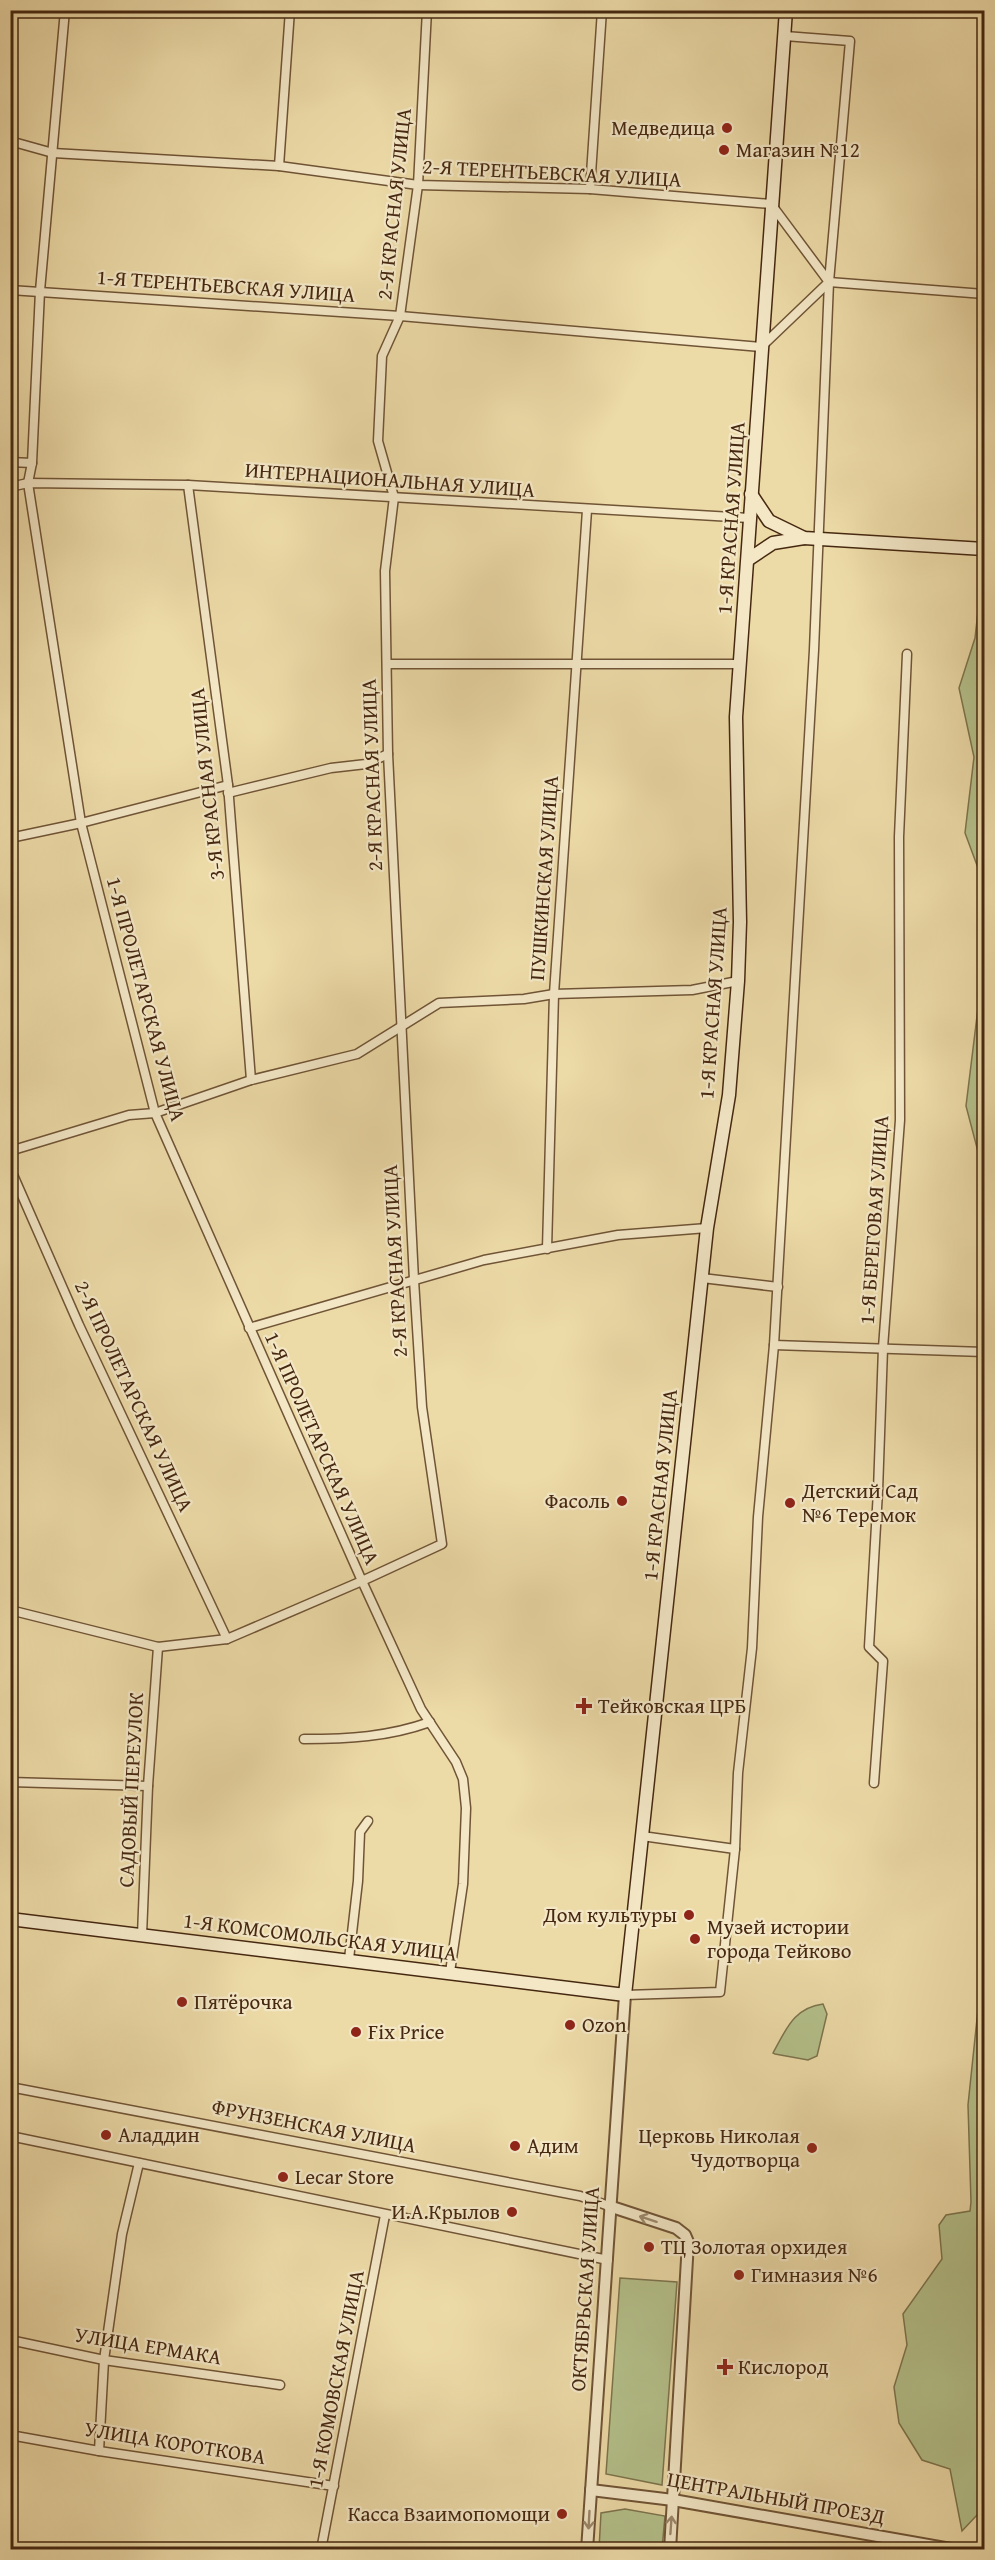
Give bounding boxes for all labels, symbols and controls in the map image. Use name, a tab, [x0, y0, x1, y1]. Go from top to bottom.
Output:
street label: 2-Я КРАСНАЯ УЛИЦА	[368, 106, 419, 301]
place label: Медведица	[611, 112, 715, 143]
marker: Медведица	[720, 121, 734, 135]
place label: Магазин №12	[736, 134, 860, 165]
marker: Магазин №12	[717, 143, 731, 157]
street label: 2-Я ТЕРЕНТЬЕВСКАЯ УЛИЦА	[422, 150, 682, 195]
street label: 1-Я ТЕРЕНТЬЕВСКАЯ УЛИЦА	[96, 261, 357, 310]
street label: 1-Я КРАСНАЯ УЛИЦА	[708, 420, 753, 615]
street label: ИНТЕРНАЦИОНАЛЬНАЯ УЛИЦА	[244, 454, 536, 505]
street label: 2-Я КРАСНАЯ УЛИЦА	[353, 678, 390, 872]
street label: 3-Я КРАСНАЯ УЛИЦА	[181, 686, 232, 882]
street label: ПУШКИНСКАЯ УЛИЦА	[521, 774, 566, 982]
street label: 1-Я ПРОЛЕТАРСКАЯ УЛИЦА	[99, 873, 194, 1125]
street label: 1-Я КРАСНАЯ УЛИЦА	[690, 905, 735, 1100]
street label: 1-Я БЕРЕГОВАЯ УЛИЦА	[851, 1114, 896, 1326]
street label: 2-Я КРАСНАЯ УЛИЦА	[374, 1164, 415, 1358]
street label: 2-Я ПРОЛЕТАРСКАЯ УЛИЦА	[67, 1275, 202, 1517]
street label: 1-Я ПРОЛЕТАРСКАЯ УЛИЦА	[257, 1326, 388, 1570]
street label: 1-Я КРАСНАЯ УЛИЦА	[634, 1387, 685, 1582]
place label: Детский Сад №6 Теремок	[801, 1475, 919, 1530]
place label: Фасоль	[545, 1485, 610, 1516]
marker: Фасоль	[615, 1494, 629, 1508]
marker: Детский Сад №6 Теремок	[783, 1496, 797, 1510]
place label: Тейковская ЦРБ	[598, 1690, 746, 1721]
street label: САДОВЫЙ ПЕРЕУЛОК	[110, 1692, 151, 1888]
marker: Тейковская ЦРБ	[575, 1697, 593, 1715]
place label: Дом культуры	[542, 1899, 677, 1930]
street label: 1-Я КОМСОМОЛЬСКАЯ УЛИЦА	[182, 1904, 459, 1969]
marker: Дом культуры	[682, 1908, 696, 1922]
place label: Музей истории города Тейково	[707, 1911, 851, 1966]
marker: Музей истории города Тейково	[688, 1932, 702, 1946]
place label: Пятёрочка	[194, 1986, 292, 2017]
marker: Пятёрочка	[175, 1995, 189, 2009]
place label: Ozon	[582, 2009, 627, 2040]
place label: Fix Price	[368, 2016, 445, 2047]
marker: Ozon	[563, 2018, 577, 2032]
marker: Fix Price	[349, 2025, 363, 2039]
street label: ФРУНЗЕНСКАЯ УЛИЦА	[209, 2090, 419, 2161]
place label: Аладдин	[118, 2119, 200, 2150]
place label: Церковь Николая Чудотворца	[638, 2120, 800, 2175]
marker: Аладдин	[99, 2128, 113, 2142]
place label: Адим	[527, 2130, 579, 2161]
marker: Адим	[508, 2139, 522, 2153]
marker: Церковь Николая Чудотворца	[805, 2141, 819, 2155]
place label: Lecar Store	[295, 2161, 394, 2192]
marker: Lecar Store	[276, 2170, 290, 2184]
street label: ОКТЯБРЬСКАЯ УЛИЦА	[562, 2185, 607, 2392]
place label: И.А.Крылов	[391, 2196, 500, 2227]
marker: И.А.Крылов	[505, 2205, 519, 2219]
one-way arrow	[639, 2213, 658, 2224]
place label: ТЦ Золотая орхидея	[661, 2231, 848, 2262]
marker: ТЦ Золотая орхидея	[642, 2240, 656, 2254]
place label: Гимназия №6	[751, 2259, 878, 2290]
street label: 1-Я КОМОВСКАЯ УЛИЦА	[299, 2267, 372, 2491]
marker: Гимназия №6	[732, 2268, 746, 2282]
street label: УЛИЦА ЕРМАКА	[73, 2319, 224, 2372]
place label: Кислород	[738, 2351, 829, 2382]
marker: Кислород	[716, 2358, 734, 2376]
street label: УЛИЦА КОРОТКОВА	[82, 2413, 268, 2472]
street label: ЦЕНТРАЛЬНЫЙ ПРОЕЗД	[665, 2463, 887, 2532]
place label: Касса Взаимопомощи	[348, 2498, 550, 2529]
marker: Касса Взаимопомощи	[555, 2507, 569, 2521]
one-way arrow	[584, 2509, 595, 2529]
one-way arrow	[666, 2515, 677, 2535]

